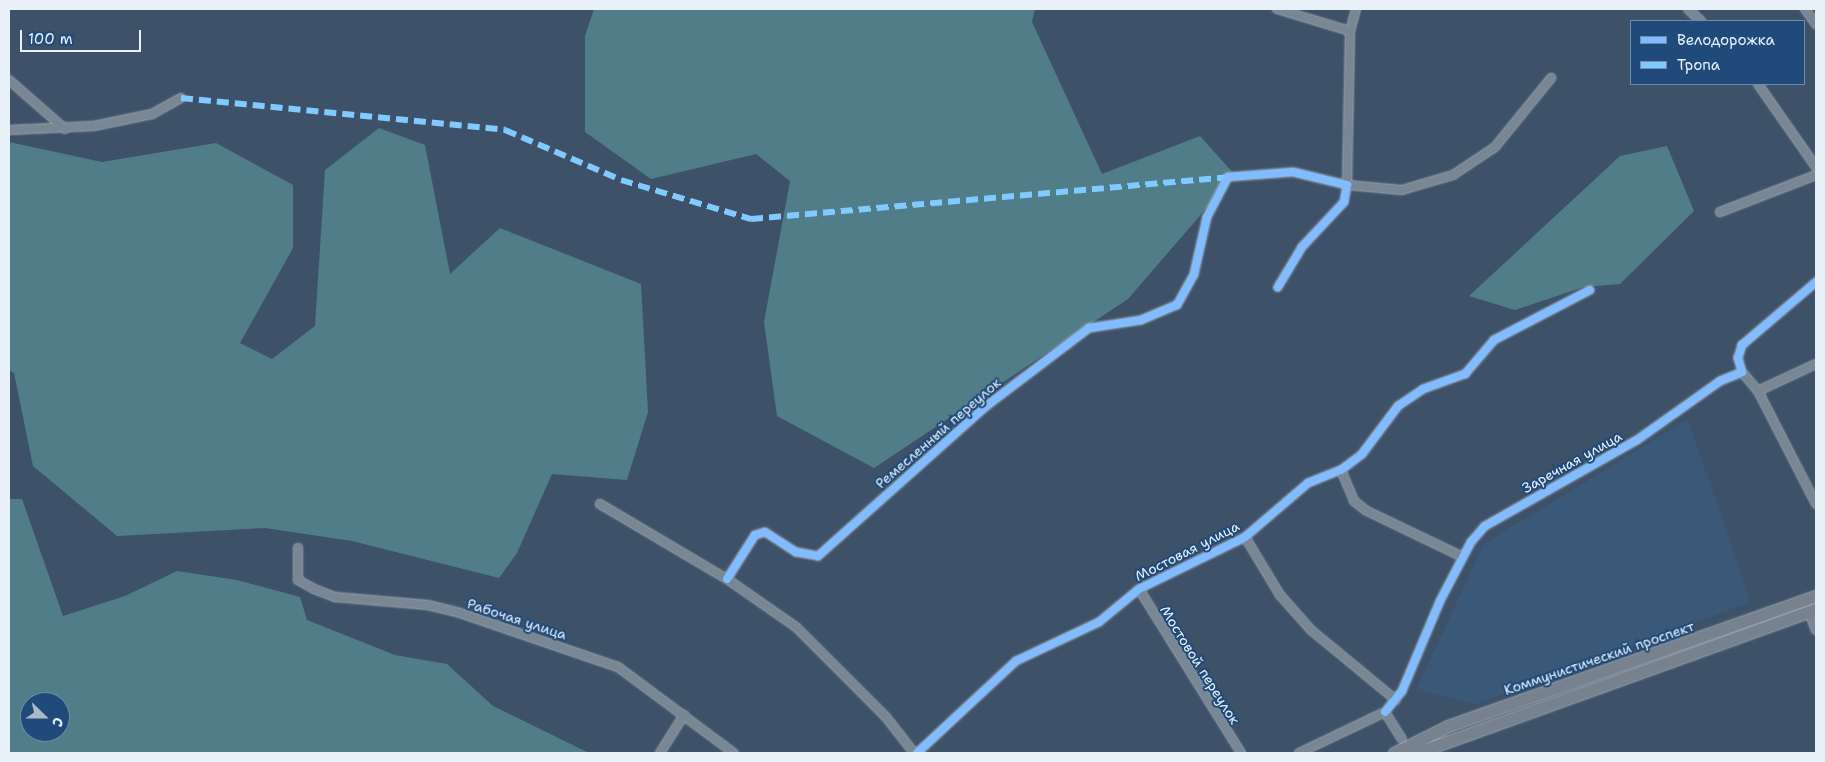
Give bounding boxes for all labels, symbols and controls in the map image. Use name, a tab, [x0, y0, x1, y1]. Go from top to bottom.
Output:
scale bar	[22, 20, 144, 52]
legend	[1630, 20, 1805, 85]
text: 100 m	[28, 29, 73, 49]
text: Велодорожка	[1677, 30, 1775, 50]
text: Тропа	[1677, 55, 1720, 75]
street label: Ремесленный переулок	[872, 374, 1004, 492]
street label: Заречная улица	[1519, 428, 1625, 496]
street label: Мостовая улица	[1132, 517, 1242, 585]
street label: Рабочая улица	[465, 595, 569, 643]
street label: Мостовой переулок	[1157, 603, 1243, 727]
street label: Коммунистический проспект	[1502, 617, 1696, 699]
north arrow	[20, 692, 70, 742]
text: С	[48, 715, 68, 730]

